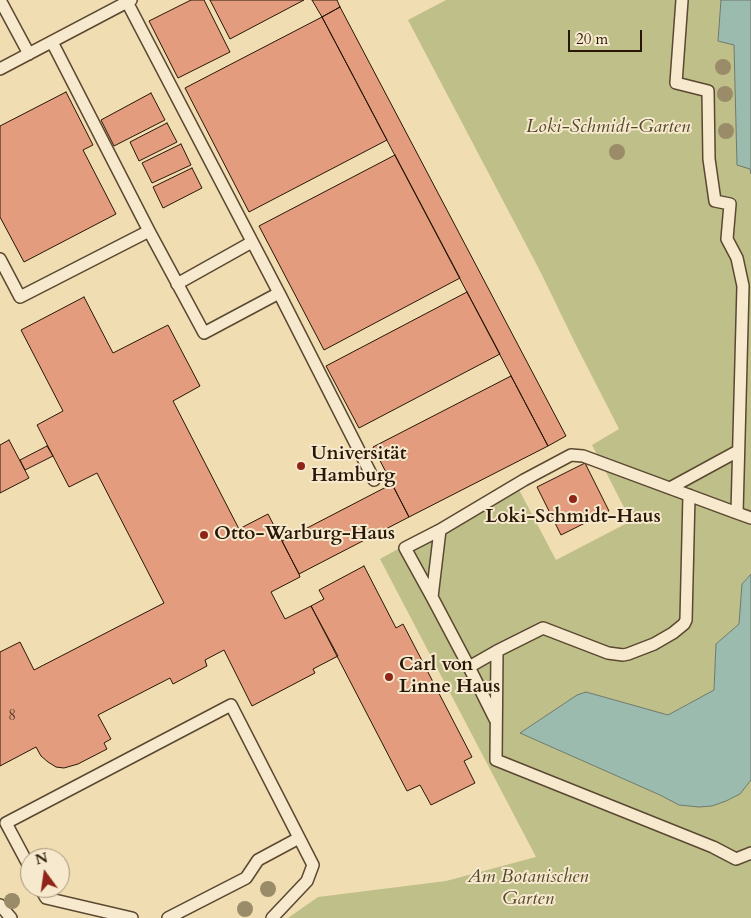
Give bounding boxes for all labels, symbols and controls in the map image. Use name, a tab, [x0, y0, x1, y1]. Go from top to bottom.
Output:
scale bar	[571, 20, 645, 52]
text: 20 m	[576, 29, 608, 49]
park label: Loki-Schmidt-Garten	[526, 117, 690, 139]
place label: Universität Hamburg	[311, 444, 406, 488]
marker: Universität Hamburg	[295, 460, 307, 472]
marker: Loki-Schmidt-Haus	[567, 493, 579, 505]
place label: Loki-Schmidt-Haus	[485, 507, 661, 529]
place label: Otto-Warburg-Haus	[214, 524, 395, 546]
marker: Otto-Warburg-Haus	[198, 529, 210, 541]
place label: Carl von Linne Haus	[399, 655, 500, 699]
marker: Carl von Linne Haus	[383, 671, 395, 683]
house number: 8	[8, 706, 16, 726]
north arrow	[20, 848, 70, 898]
text: N	[33, 848, 50, 870]
park label: Am Botanischen Garten	[467, 867, 589, 911]

